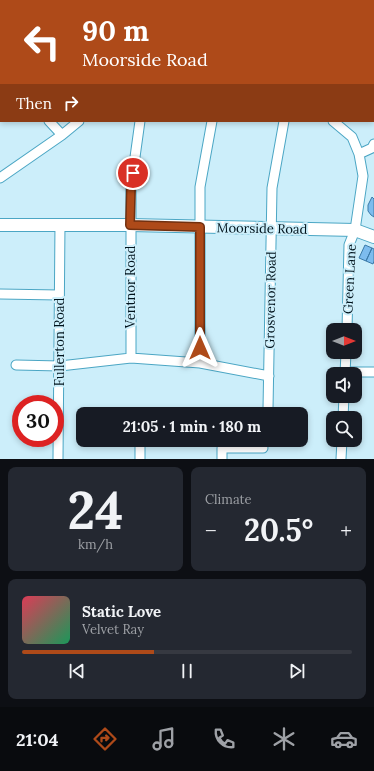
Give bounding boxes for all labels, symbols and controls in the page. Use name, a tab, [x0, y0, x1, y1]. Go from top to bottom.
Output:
text: 90 m	[82, 13, 149, 49]
icon: left	[16, 16, 68, 68]
text: Moorside Road	[82, 48, 208, 71]
icon: right	[60, 92, 82, 114]
text: Then	[16, 94, 52, 113]
pin	[116, 156, 150, 190]
icon: arrive	[122, 162, 144, 184]
street label: Moorside Road	[216, 219, 308, 238]
street label: Green Lane	[339, 244, 360, 315]
street label: Ventnor Road	[122, 246, 139, 329]
street label: Grosvenor Road	[261, 251, 280, 349]
street label: Fullerton Road	[51, 297, 68, 386]
north arrow	[326, 323, 362, 359]
map controls	[326, 323, 362, 447]
position arrow	[179, 327, 221, 369]
button: sound	[326, 367, 362, 403]
speed limit sign: 30	[12, 395, 64, 447]
button: search	[326, 411, 362, 447]
text: 21:05 · 1 min · 180 m	[123, 417, 261, 436]
text: 24	[67, 477, 124, 543]
text: Climate	[205, 491, 252, 508]
text: 20.5°	[244, 511, 313, 549]
text: −	[205, 516, 217, 544]
text: +	[340, 516, 352, 544]
text: km/h	[78, 536, 113, 553]
text: Static Love	[82, 602, 161, 621]
text: Velvet Ray	[82, 621, 144, 638]
icon: previous	[66, 660, 88, 682]
icon: pause	[176, 660, 198, 682]
icon: next	[286, 660, 308, 682]
icon: directions	[91, 725, 119, 753]
icon: music	[150, 725, 178, 753]
icon: phone	[210, 725, 238, 753]
icon: climate	[270, 725, 298, 753]
icon: car	[330, 725, 358, 753]
text: 21:04	[16, 728, 59, 751]

